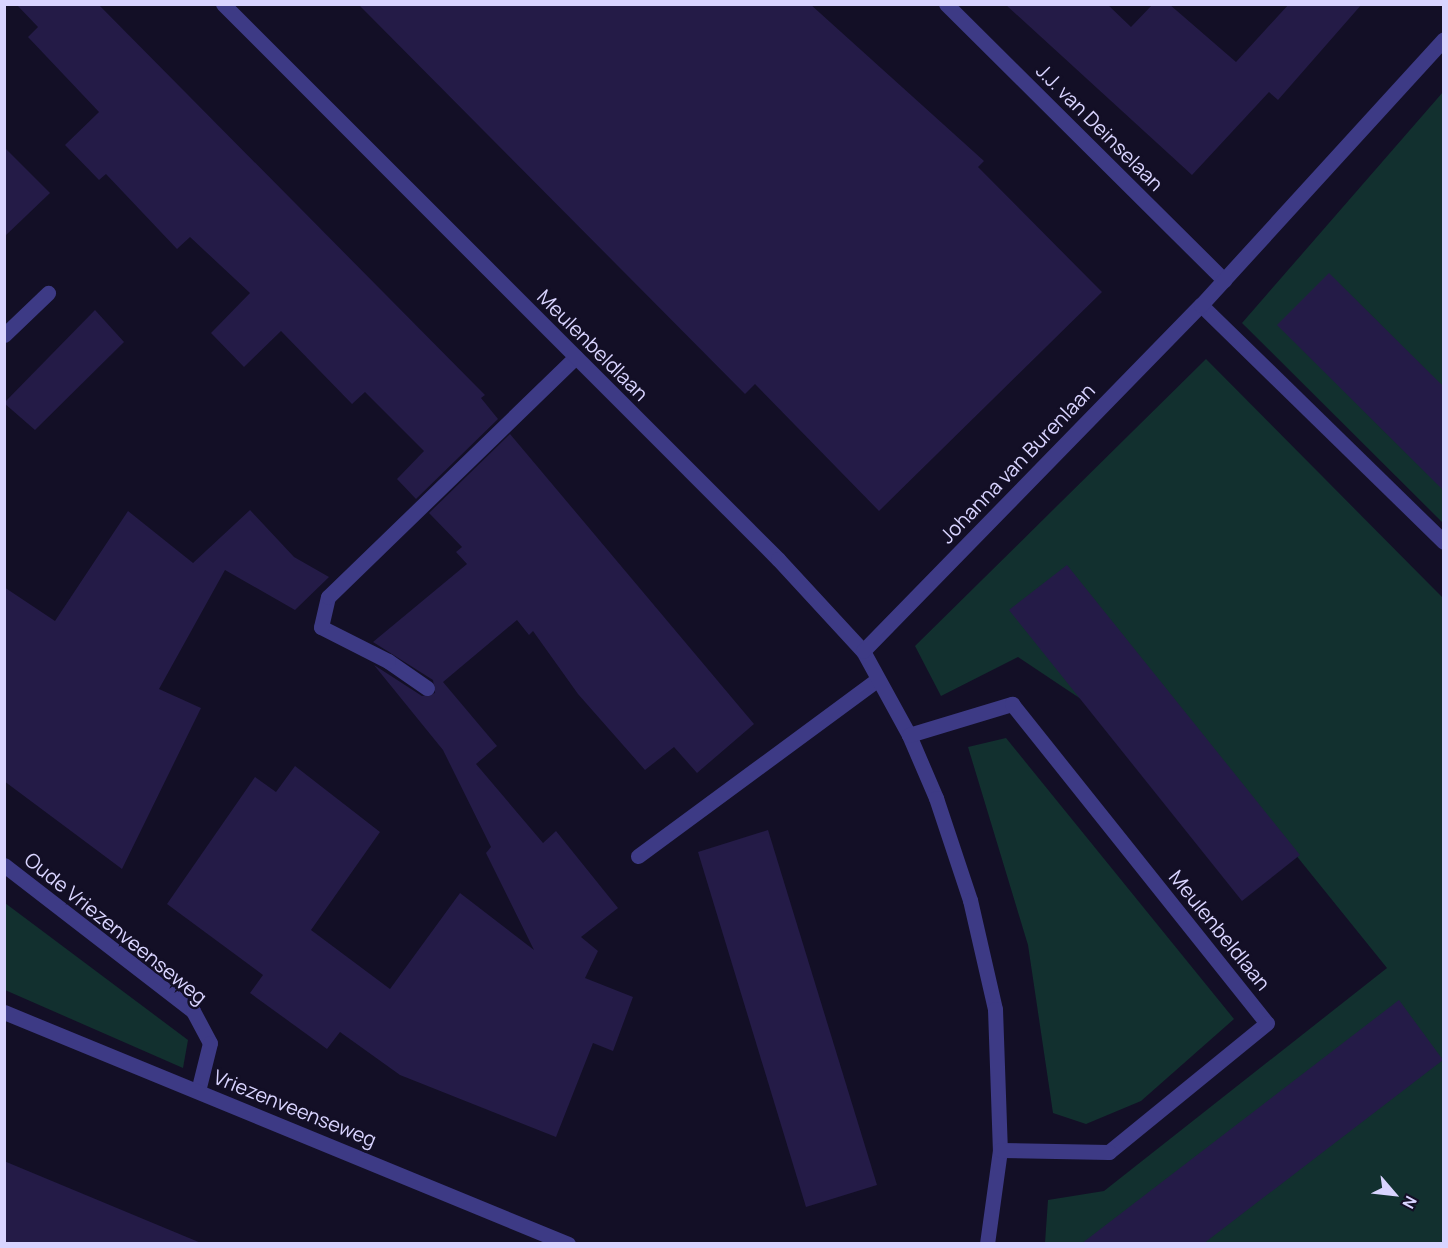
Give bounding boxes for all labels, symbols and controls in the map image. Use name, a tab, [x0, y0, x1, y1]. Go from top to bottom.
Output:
street label: J.J. van Deinselaan	[1031, 58, 1169, 196]
street label: Meulenbeldlaan	[532, 284, 654, 406]
street label: Johanna van Burenlaan	[934, 378, 1100, 548]
street label: Oude Vriezenveenseweg	[20, 847, 212, 1009]
street label: Meulenbeldlaan	[1164, 865, 1276, 995]
street label: Vriezenveenseweg	[210, 1064, 380, 1152]
north arrow	[1364, 1164, 1424, 1224]
text: N	[1397, 1192, 1422, 1213]

